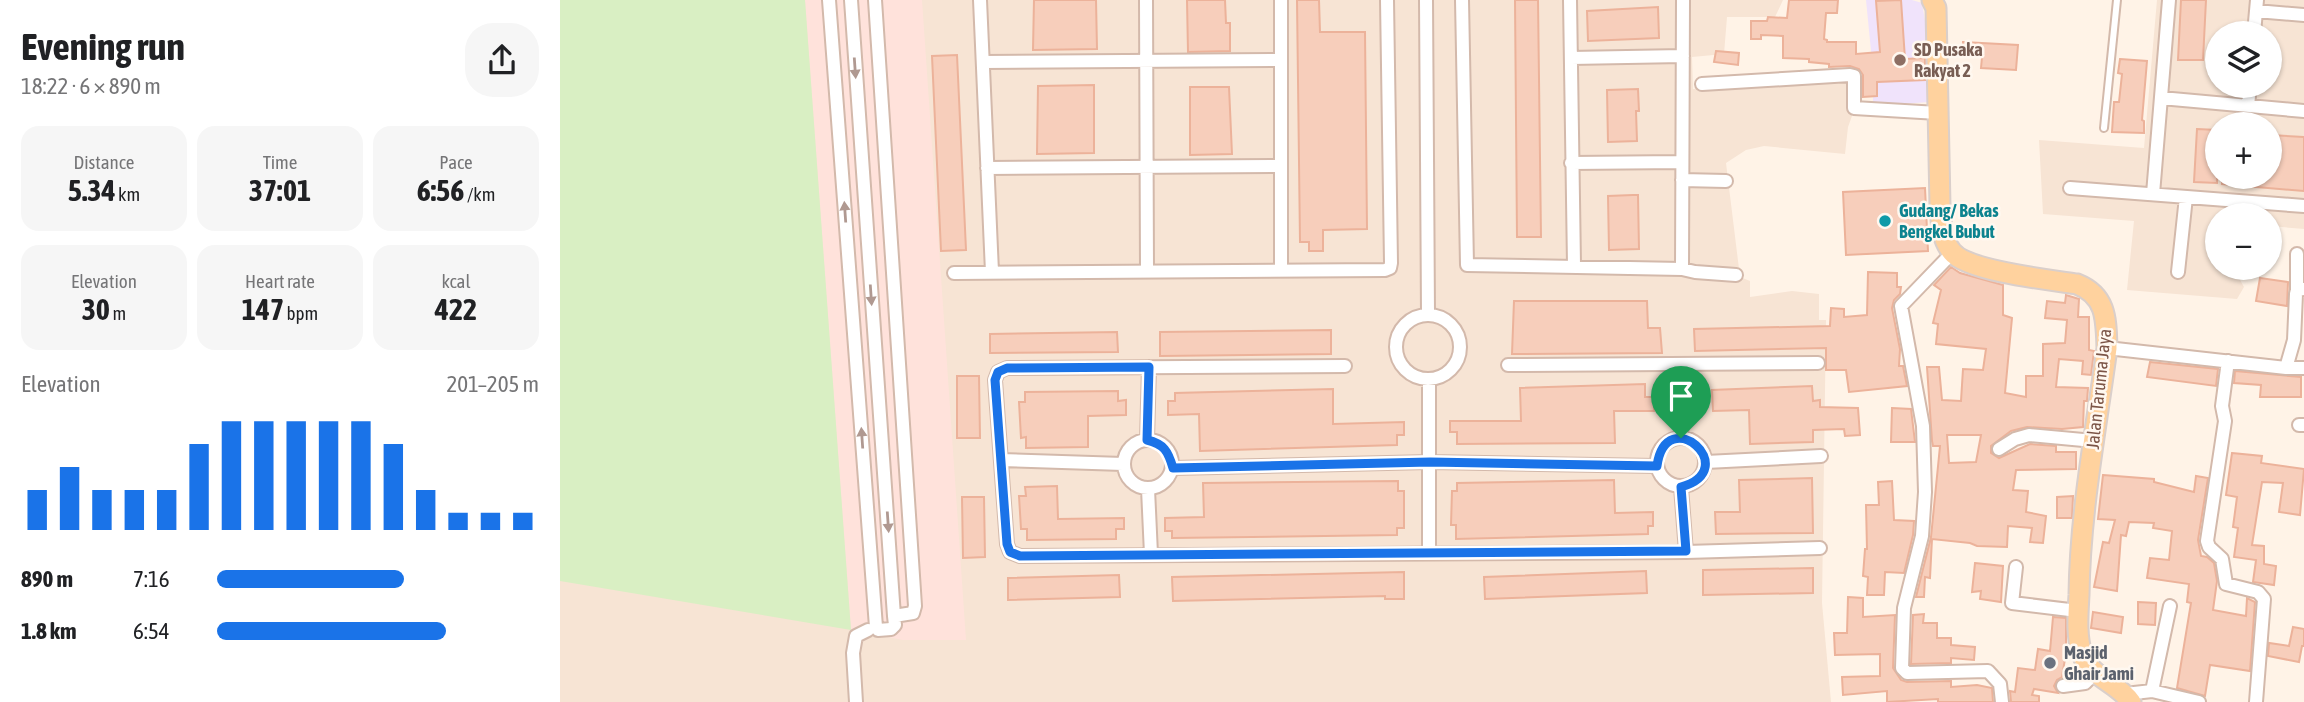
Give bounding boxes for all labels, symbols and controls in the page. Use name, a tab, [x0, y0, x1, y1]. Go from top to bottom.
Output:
map controls	[2205, 21, 2282, 280]
button: layers	[2205, 21, 2282, 98]
button: share	[465, 23, 539, 97]
text: Evening run	[21, 25, 185, 68]
place label: SD Pusaka Rakyat 2	[1914, 39, 1983, 81]
marker: SD Pusaka Rakyat 2	[1892, 52, 1908, 68]
one-way arrow	[850, 57, 861, 79]
text: 18:22 · 6 × 890 m	[21, 73, 161, 99]
button: +	[2205, 112, 2282, 189]
text: Distance	[74, 151, 134, 173]
text: Time	[263, 151, 297, 173]
text: Pace	[439, 151, 473, 173]
text: 5.34	[68, 173, 115, 207]
text: 37:01	[249, 173, 311, 207]
text: 6:56	[417, 173, 464, 207]
text: km	[115, 183, 140, 205]
text: /km	[464, 183, 495, 205]
one-way arrow	[839, 200, 850, 222]
place label: Gudang/ Bekas Bengkel Bubut	[1899, 200, 1999, 242]
button: −	[2205, 203, 2282, 280]
marker: Gudang/ Bekas Bengkel Bubut	[1877, 213, 1893, 229]
text: Elevation	[71, 270, 137, 292]
text: Heart rate	[245, 270, 315, 292]
text: kcal	[442, 270, 470, 292]
one-way arrow	[866, 284, 877, 306]
text: 30	[82, 292, 110, 326]
text: 147	[242, 292, 284, 326]
text: 422	[435, 292, 477, 326]
text: m	[110, 302, 126, 324]
text: bpm	[284, 302, 318, 324]
street label: Jalan Taruma Jaya	[2082, 328, 2115, 450]
pin	[1651, 366, 1711, 438]
text: Elevation	[21, 371, 101, 397]
text: 201–205 m	[446, 371, 539, 397]
icon: arrive	[1662, 377, 1700, 415]
one-way arrow	[856, 427, 867, 449]
one-way arrow	[882, 511, 893, 533]
text: 890 m	[21, 566, 73, 592]
text: 7:16	[133, 566, 170, 592]
text: 1.8 km	[21, 618, 77, 644]
text: 6:54	[133, 618, 170, 644]
place label: Masjid Ghair Jami	[2064, 642, 2134, 684]
marker: Masjid Ghair Jami	[2042, 655, 2058, 671]

